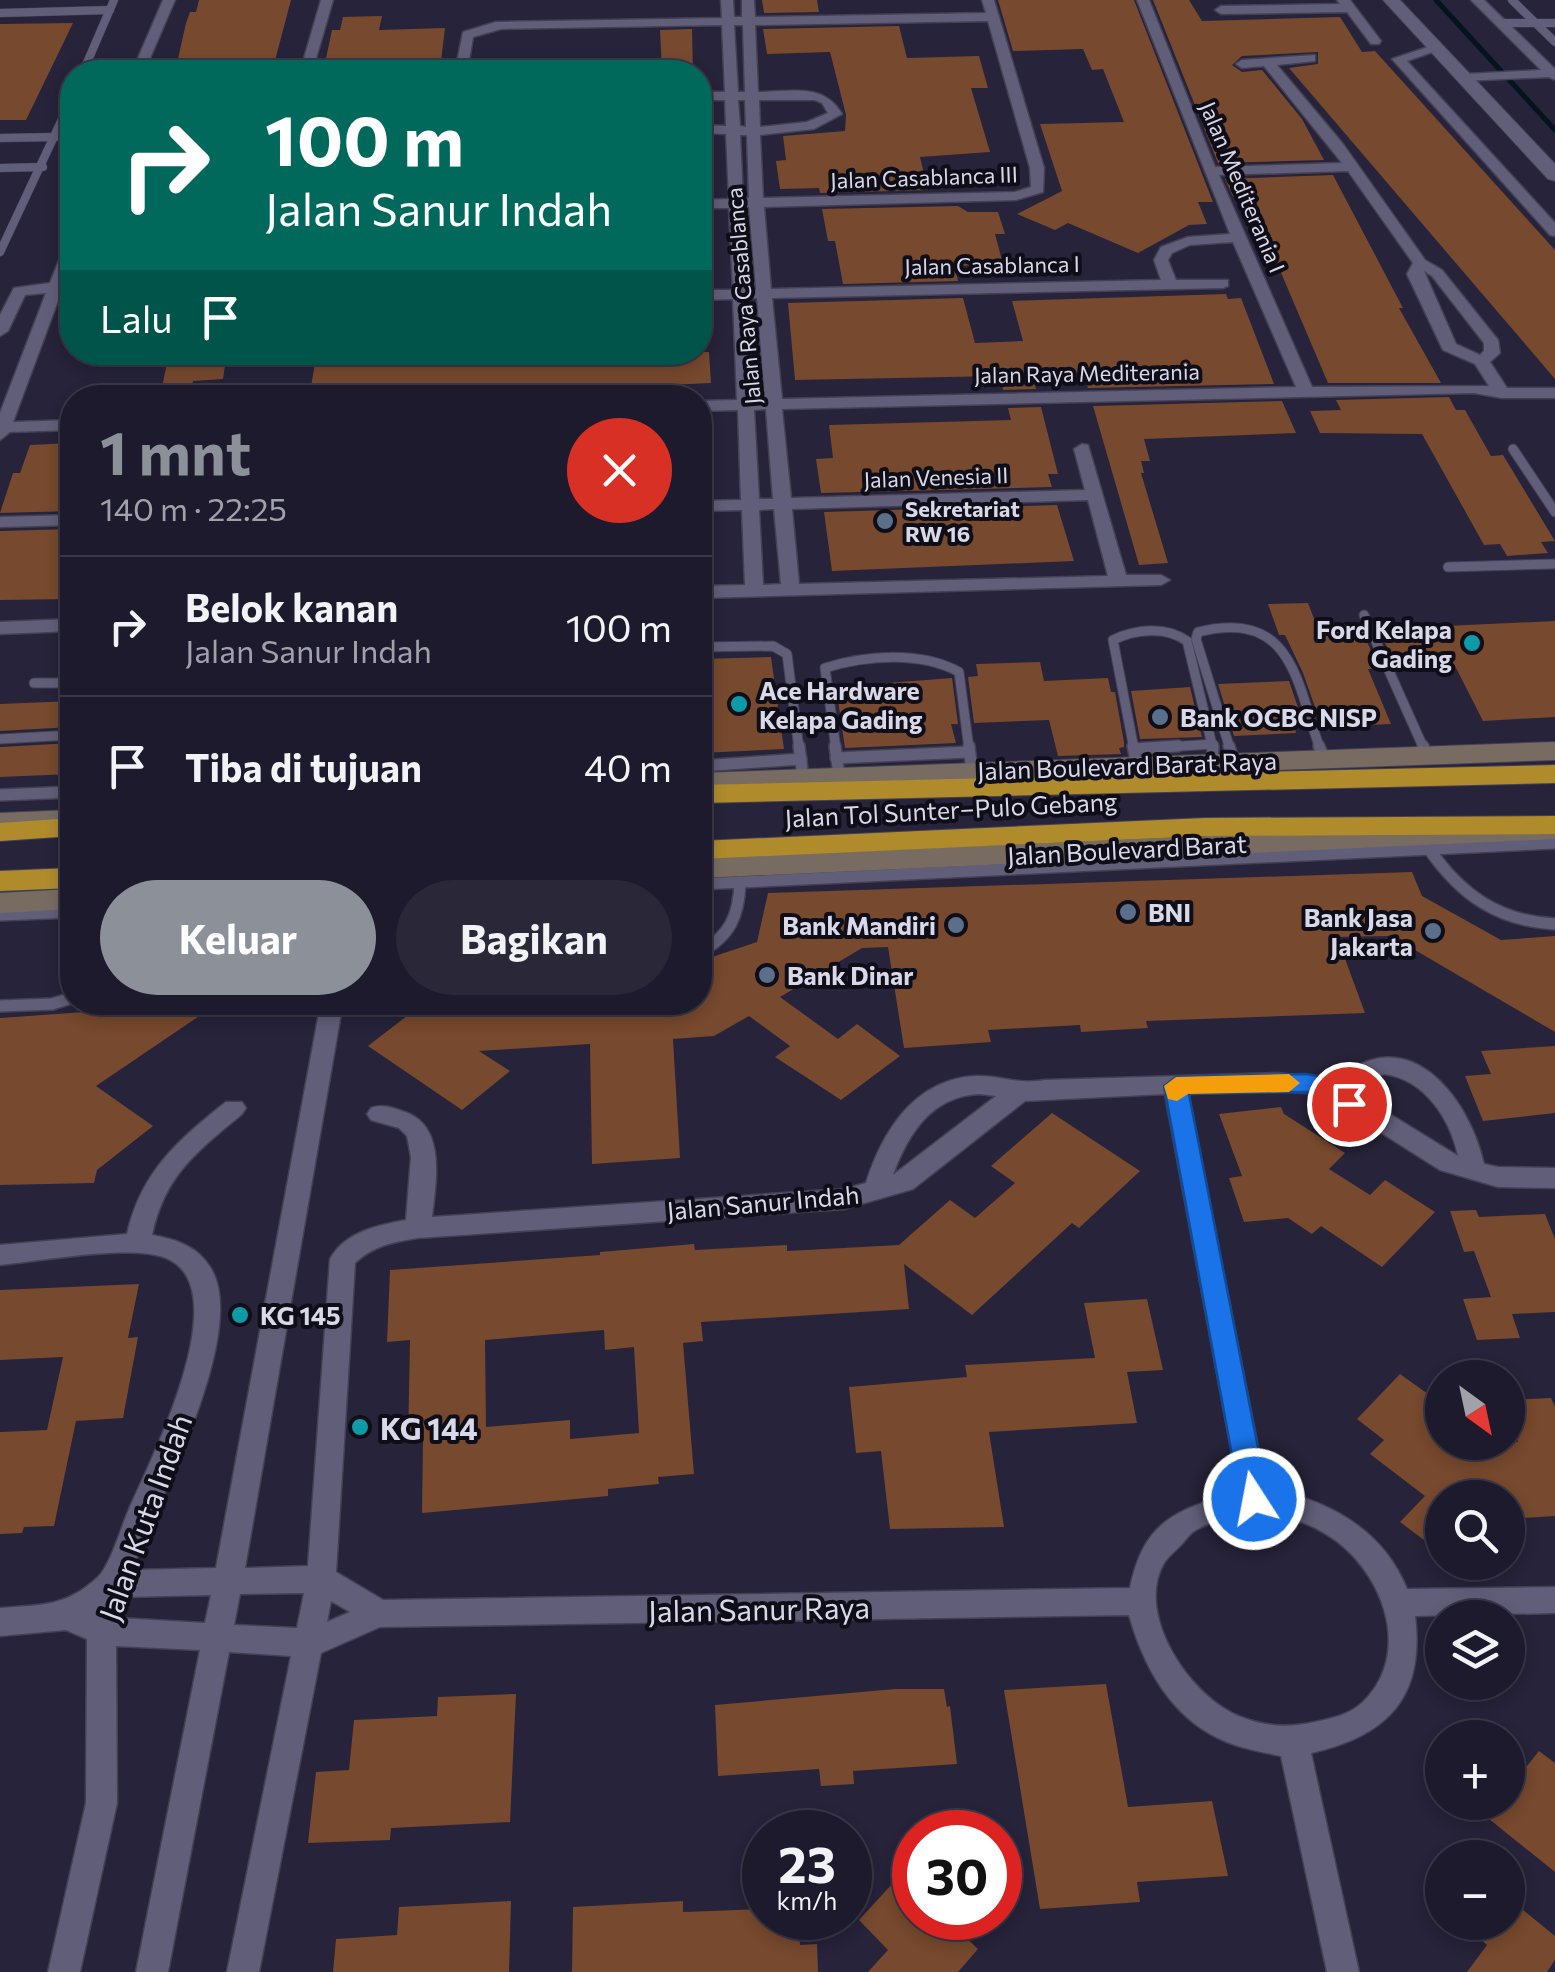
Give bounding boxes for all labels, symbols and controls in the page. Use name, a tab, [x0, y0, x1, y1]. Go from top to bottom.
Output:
text: 100 m	[265, 95, 464, 180]
street label: Jalan Mediterania I	[1195, 97, 1291, 277]
icon: right	[100, 100, 230, 230]
street label: Jalan Casablanca III	[830, 160, 1018, 194]
text: Jalan Sanur Indah	[265, 180, 612, 235]
street label: Jalan Raya Casablanca	[720, 186, 766, 406]
street label: Jalan Casablanca I	[904, 250, 1080, 280]
icon: arrive	[193, 290, 248, 345]
text: Lalu	[100, 294, 173, 341]
street label: Jalan Raya Mediterania	[974, 358, 1200, 388]
text: 1 mnt	[100, 414, 251, 487]
button: close	[567, 418, 672, 523]
street label: Jalan Venesia II	[863, 461, 1009, 493]
text: 140 m · 22:25	[100, 488, 287, 528]
place label: Sekretariat RW 16	[905, 495, 1020, 547]
marker: Sekretariat RW 16	[874, 510, 896, 532]
text: Belok kanan	[185, 583, 398, 630]
icon: right	[100, 599, 155, 654]
text: 100 m	[566, 603, 672, 650]
place label: Ford Kelapa Gading	[1316, 614, 1452, 673]
text: Jalan Sanur Indah	[185, 630, 432, 670]
marker: Ford Kelapa Gading	[1461, 632, 1483, 654]
place label: Ace Hardware Kelapa Gading	[759, 675, 923, 734]
marker: Ace Hardware Kelapa Gading	[728, 693, 750, 715]
place label: Bank OCBC NISP	[1180, 702, 1377, 732]
marker: Bank OCBC NISP	[1149, 706, 1171, 728]
icon: arrive	[100, 739, 155, 794]
text: Tiba di tujuan	[185, 743, 422, 790]
text: 40 m	[584, 743, 672, 790]
street label: Jalan Boulevard Barat Raya	[977, 745, 1277, 785]
street label: Jalan Tol Sunter–Pulo Gebang	[784, 785, 1118, 833]
street label: Jalan Boulevard Barat	[1006, 828, 1248, 870]
button: Keluar	[100, 880, 376, 995]
button: Bagikan	[396, 880, 672, 995]
place label: BNI	[1148, 897, 1191, 927]
marker: BNI	[1117, 901, 1139, 923]
place label: Bank Jasa Jakarta	[1304, 902, 1413, 961]
place label: Bank Mandiri	[782, 910, 936, 940]
marker: Bank Mandiri	[945, 914, 967, 936]
marker: Bank Jasa Jakarta	[1422, 920, 1444, 942]
place label: Bank Dinar	[787, 960, 914, 990]
marker: Bank Dinar	[756, 964, 778, 986]
pin	[1307, 1062, 1392, 1147]
icon: arrive	[1322, 1077, 1377, 1132]
street label: Jalan Sanur Indah	[666, 1179, 860, 1225]
place label: KG 145	[260, 1300, 341, 1330]
marker: KG 145	[229, 1304, 251, 1326]
north arrow	[1425, 1360, 1525, 1460]
map controls	[1425, 1360, 1525, 1940]
street label: Jalan Kuta Indah	[90, 1409, 198, 1625]
place label: KG 144	[380, 1409, 478, 1446]
marker: KG 144	[349, 1416, 371, 1438]
position arrow	[1202, 1447, 1306, 1551]
button: search	[1425, 1480, 1525, 1580]
street label: Jalan Sanur Raya	[648, 1588, 870, 1628]
button: layers	[1425, 1600, 1525, 1700]
button: +	[1425, 1720, 1525, 1820]
speed limit sign: 30	[892, 1810, 1022, 1940]
text: 23	[778, 1832, 836, 1893]
button: −	[1425, 1840, 1525, 1940]
text: km/h	[777, 1885, 837, 1915]

